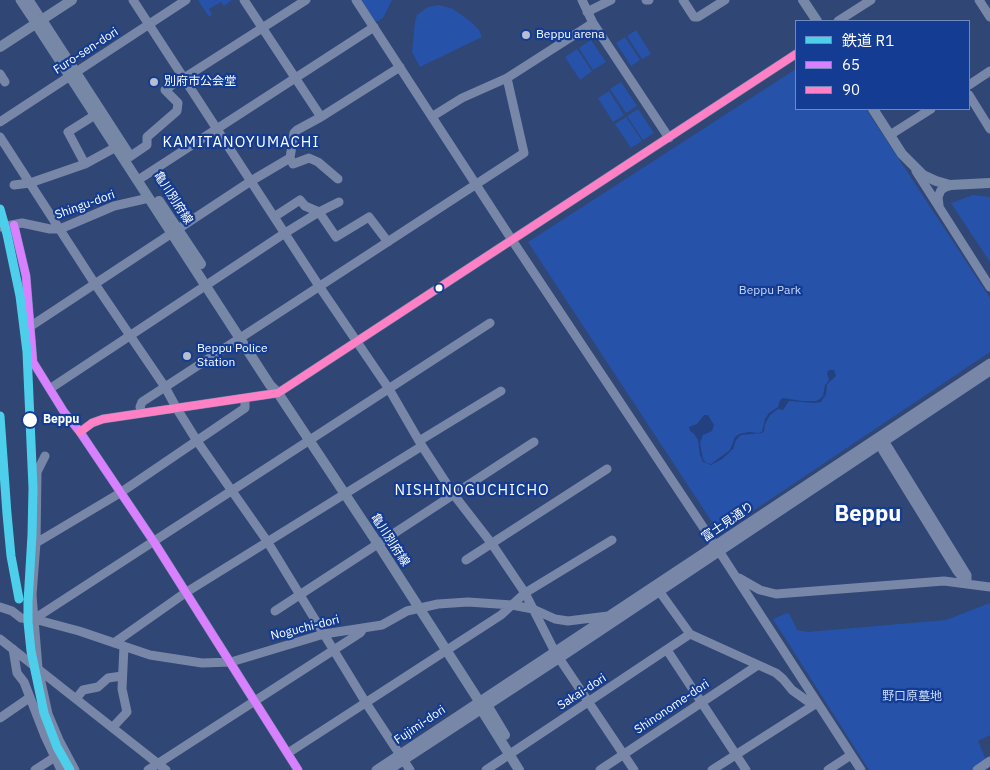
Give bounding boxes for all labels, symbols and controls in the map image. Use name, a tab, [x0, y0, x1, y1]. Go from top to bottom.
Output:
legend	[795, 20, 970, 110]
street label: Furo-sen-dori	[51, 25, 121, 77]
place label: Beppu arena	[536, 28, 605, 42]
marker: Beppu arena	[520, 29, 532, 41]
text: 鉄道 R1	[842, 31, 894, 50]
text: 65	[842, 55, 860, 74]
place label: 別府市公会堂	[164, 75, 236, 89]
marker: 別府市公会堂	[148, 76, 160, 88]
text: 90	[842, 80, 860, 99]
district label: KAMITANOYUMACHI	[161, 134, 321, 152]
street label: 亀川別府線	[151, 169, 195, 227]
street label: Shingu-dori	[53, 188, 117, 222]
unlabelled marker	[434, 283, 444, 293]
park label: Beppu Park	[739, 284, 801, 298]
place label: Beppu Police Station	[197, 342, 268, 370]
marker: Beppu Police Station	[181, 350, 193, 362]
marker: Beppu	[21, 411, 39, 429]
place label: Beppu	[43, 413, 79, 427]
district label: NISHINOGUCHICHO	[393, 482, 551, 500]
street label: 富士見通り	[699, 499, 757, 545]
district label: Beppu	[835, 502, 901, 528]
street label: 亀川別府線	[368, 511, 412, 569]
street label: Noguchi-dori	[269, 613, 341, 643]
street label: Sakai-dori	[555, 671, 609, 713]
street label: Shinonome-dori	[632, 677, 712, 737]
park label: 野口原墓地	[882, 690, 942, 704]
street label: Fujimi-dori	[392, 703, 448, 747]

